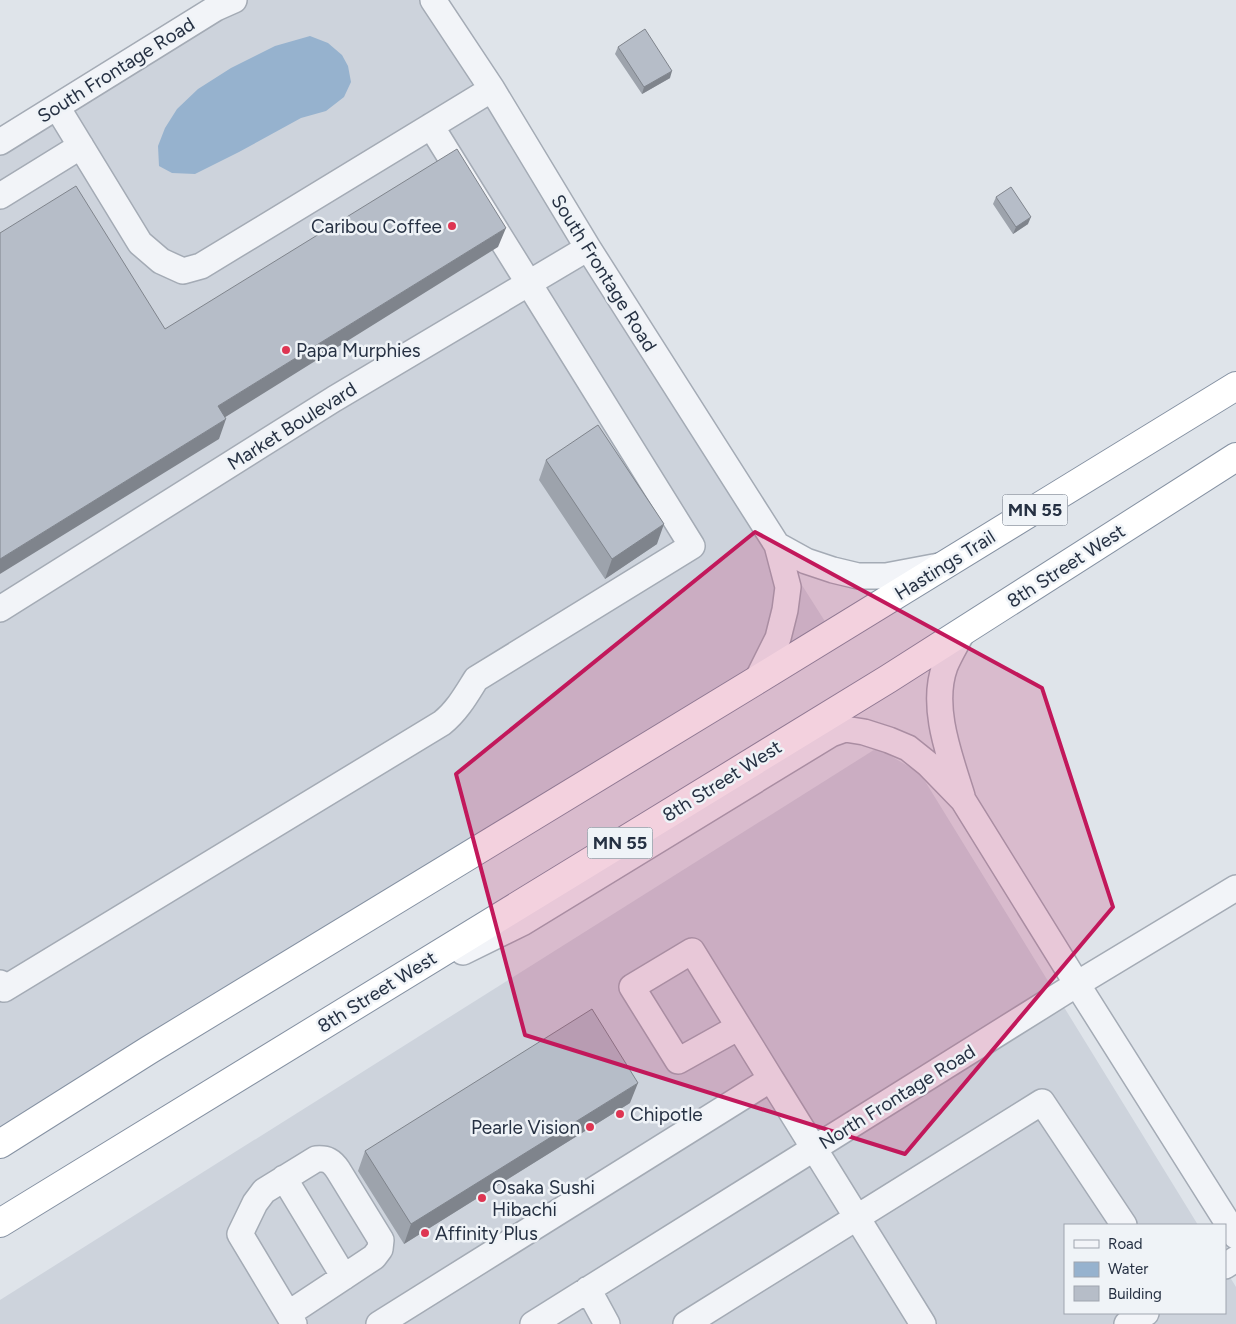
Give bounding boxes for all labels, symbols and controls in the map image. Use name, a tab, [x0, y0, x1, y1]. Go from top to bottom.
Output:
street label: South Frontage Road	[33, 12, 199, 128]
street label: South Frontage Road	[546, 190, 662, 356]
place label: Caribou Coffee	[311, 215, 442, 238]
marker: Caribou Coffee	[446, 220, 458, 232]
place label: Papa Murphies	[296, 339, 421, 362]
marker: Papa Murphies	[280, 344, 292, 356]
street label: Market Boulevard	[223, 377, 361, 475]
road number: MN 55	[1002, 494, 1068, 526]
street label: 8th Street West	[1003, 519, 1129, 613]
street label: Hastings Trail	[891, 525, 999, 605]
street label: 8th Street West	[658, 735, 786, 827]
road number: MN 55	[588, 828, 652, 858]
street label: 8th Street West	[313, 946, 441, 1038]
street label: North Frontage Road	[815, 1040, 979, 1154]
place label: Chipotle	[630, 1103, 703, 1126]
marker: Chipotle	[614, 1108, 626, 1120]
place label: Pearle Vision	[471, 1116, 580, 1139]
marker: Pearle Vision	[584, 1121, 596, 1133]
place label: Osaka Sushi Hibachi	[492, 1176, 595, 1221]
marker: Osaka Sushi Hibachi	[476, 1192, 488, 1204]
place label: Affinity Plus	[435, 1222, 538, 1245]
legend	[1064, 1224, 1226, 1314]
marker: Affinity Plus	[419, 1227, 431, 1239]
text: Road	[1108, 1235, 1143, 1253]
text: Water	[1108, 1260, 1148, 1278]
text: Building	[1108, 1285, 1162, 1303]

